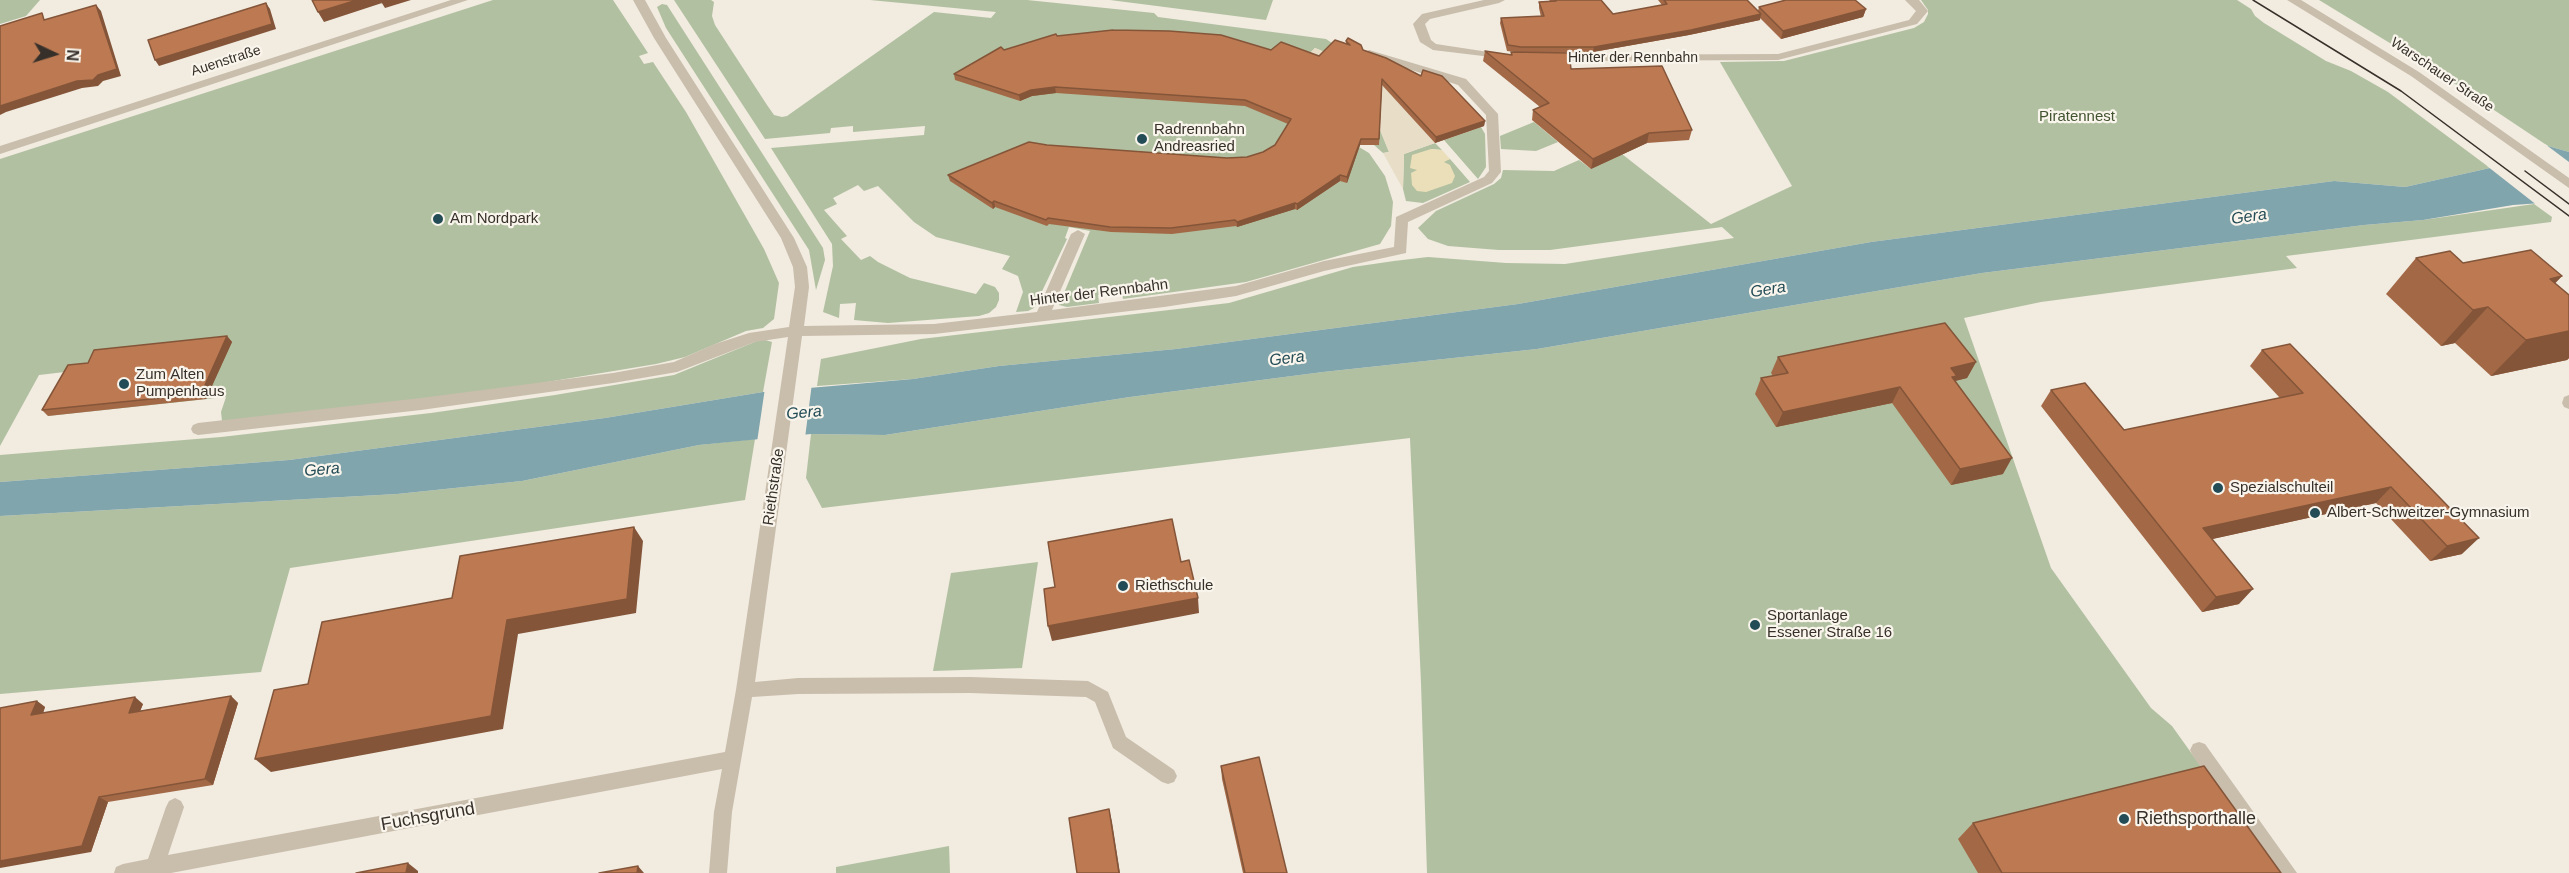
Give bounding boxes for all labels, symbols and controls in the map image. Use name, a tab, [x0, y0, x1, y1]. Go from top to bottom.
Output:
north arrow	[24, 24, 84, 84]
street label: Warschauer Straße	[2387, 34, 2497, 116]
street label: Auenstraße	[189, 42, 263, 80]
text: N	[64, 49, 81, 62]
street label: Hinter der Rennbahn	[1568, 50, 1698, 66]
park label: Piratennest	[2039, 108, 2115, 126]
place label: Radrennbahn Andreasried	[1154, 121, 1245, 156]
marker: Radrennbahn Andreasried	[1135, 132, 1149, 146]
water label: Gera	[2230, 205, 2268, 229]
place label: Am Nordpark	[450, 210, 538, 228]
marker: Am Nordpark	[431, 212, 445, 226]
street label: Hinter der Rennbahn	[1029, 276, 1169, 310]
water label: Gera	[1749, 278, 1787, 302]
water label: Gera	[1268, 347, 1306, 371]
place label: Zum Alten Pumpenhaus	[136, 366, 224, 401]
marker: Zum Alten Pumpenhaus	[117, 377, 131, 391]
water label: Gera	[785, 402, 823, 424]
street label: Riethstraße	[760, 447, 788, 527]
water label: Gera	[303, 459, 341, 481]
place label: Spezialschulteil	[2230, 479, 2333, 497]
marker: Spezialschulteil	[2211, 481, 2225, 495]
place label: Albert-Schweitzer-Gymnasium	[2327, 504, 2530, 522]
marker: Albert-Schweitzer-Gymnasium	[2308, 506, 2322, 520]
place label: Riethschule	[1135, 577, 1213, 595]
marker: Riethschule	[1116, 579, 1130, 593]
place label: Sportanlage Essener Straße 16	[1767, 607, 1892, 642]
marker: Sportanlage Essener Straße 16	[1748, 618, 1762, 632]
street label: Fuchsgrund	[379, 798, 477, 836]
place label: Riethsporthalle	[2136, 808, 2256, 830]
marker: Riethsporthalle	[2117, 812, 2131, 826]

